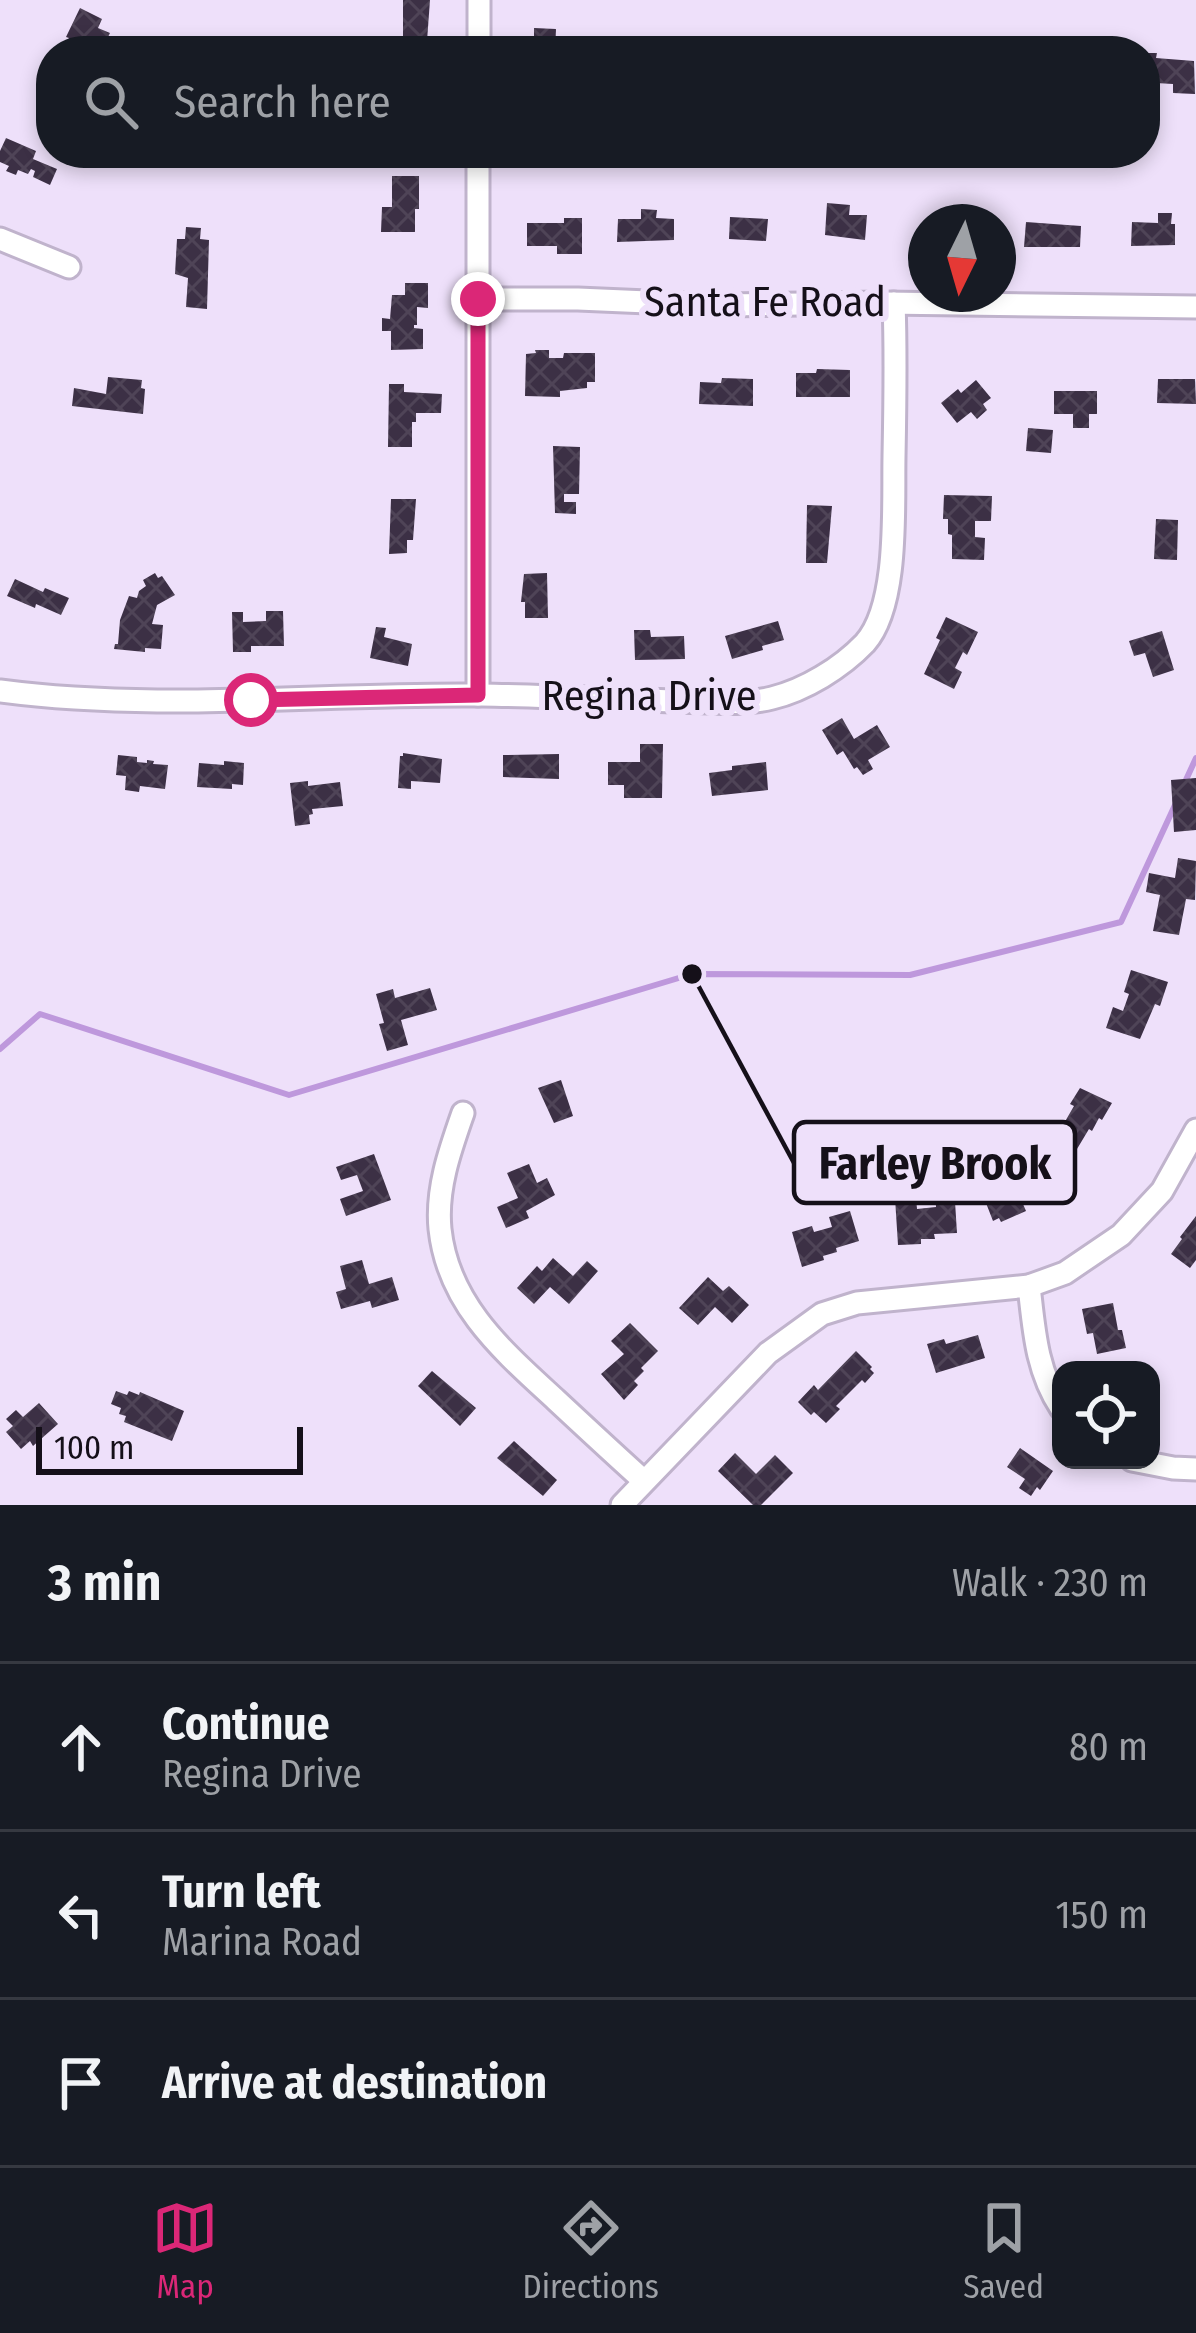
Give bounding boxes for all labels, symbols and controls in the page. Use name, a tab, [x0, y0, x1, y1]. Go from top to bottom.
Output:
search box	[36, 36, 1160, 168]
icon: search	[78, 69, 144, 135]
text: Search here	[174, 75, 391, 129]
north arrow	[908, 204, 1016, 312]
route end	[451, 272, 505, 326]
street label: Santa Fe Road	[644, 277, 886, 327]
street label: Regina Drive	[542, 671, 756, 721]
route start	[224, 673, 278, 727]
callout: Farley Brook	[794, 1122, 1075, 1203]
text: Farley Brook	[819, 1137, 1052, 1191]
map controls	[1052, 1361, 1160, 1469]
button: locate	[1052, 1361, 1160, 1469]
scale bar	[36, 1421, 303, 1474]
text: 100 m	[54, 1428, 134, 1468]
text: 3 min	[48, 1552, 162, 1614]
text: Walk · 230 m	[952, 1560, 1148, 1606]
text: Continue	[162, 1697, 330, 1751]
icon: ahead	[48, 1714, 114, 1780]
text: 80 m	[1069, 1724, 1148, 1770]
text: Regina Drive	[162, 1751, 362, 1797]
text: Turn left	[162, 1865, 321, 1919]
icon: left	[48, 1882, 114, 1948]
text: 150 m	[1055, 1892, 1148, 1938]
text: Marina Road	[162, 1919, 362, 1965]
icon: arrive	[48, 2050, 114, 2116]
text: Arrive at destination	[162, 2056, 547, 2110]
tab: Map	[152, 2195, 218, 2307]
tab: Directions	[522, 2195, 659, 2307]
tab: Saved	[963, 2195, 1044, 2307]

